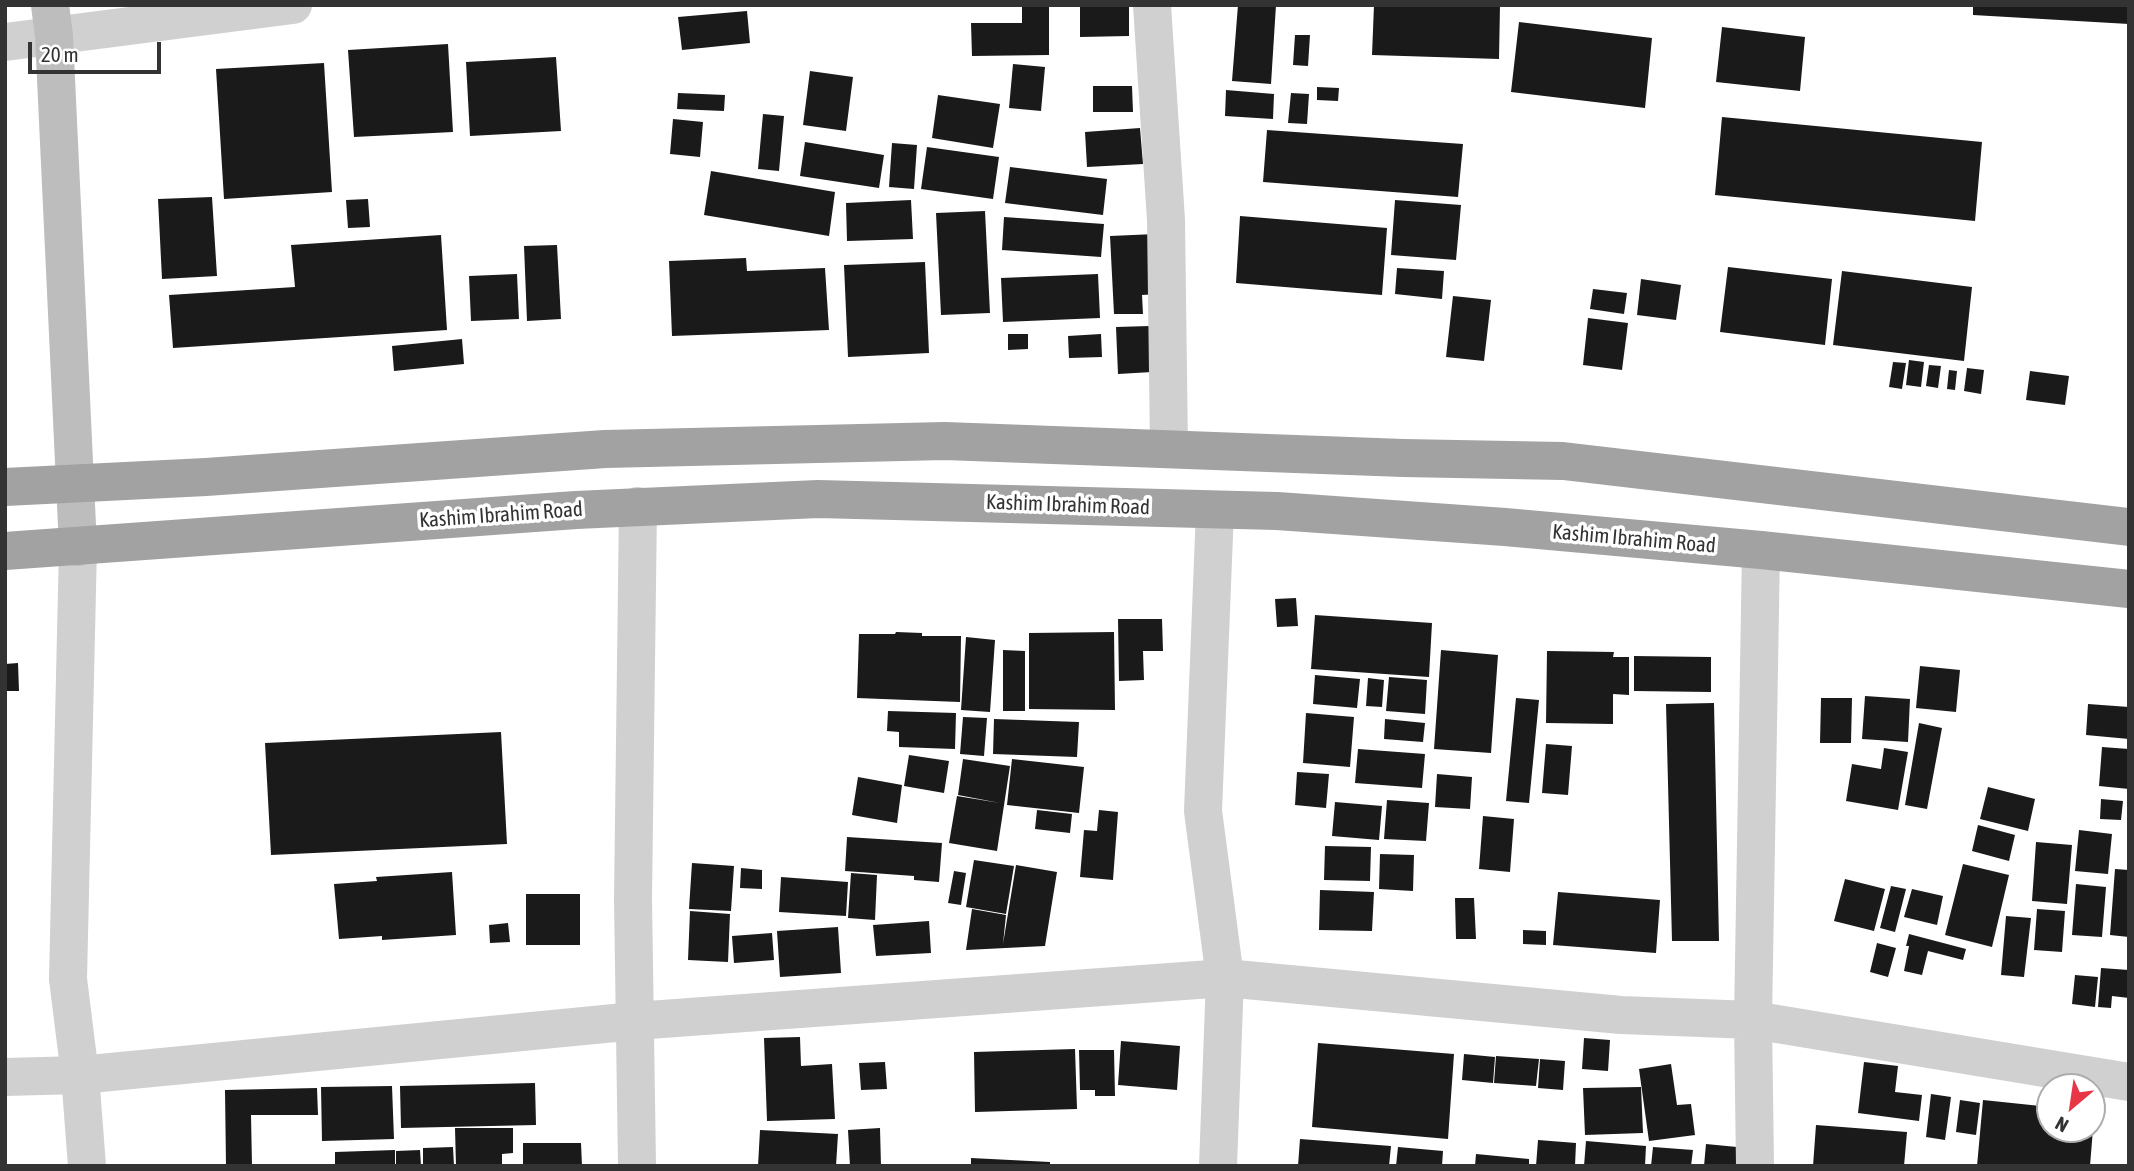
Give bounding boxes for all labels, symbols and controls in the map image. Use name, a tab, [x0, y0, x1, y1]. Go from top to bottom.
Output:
scale bar	[32, 28, 164, 72]
text: 20 m	[41, 42, 79, 66]
street label: Kashim Ibrahim Road	[986, 490, 1150, 520]
street label: Kashim Ibrahim Road	[418, 497, 584, 533]
street label: Kashim Ibrahim Road	[1551, 519, 1717, 559]
north arrow	[2036, 1073, 2106, 1143]
text: N	[2052, 1112, 2072, 1137]

